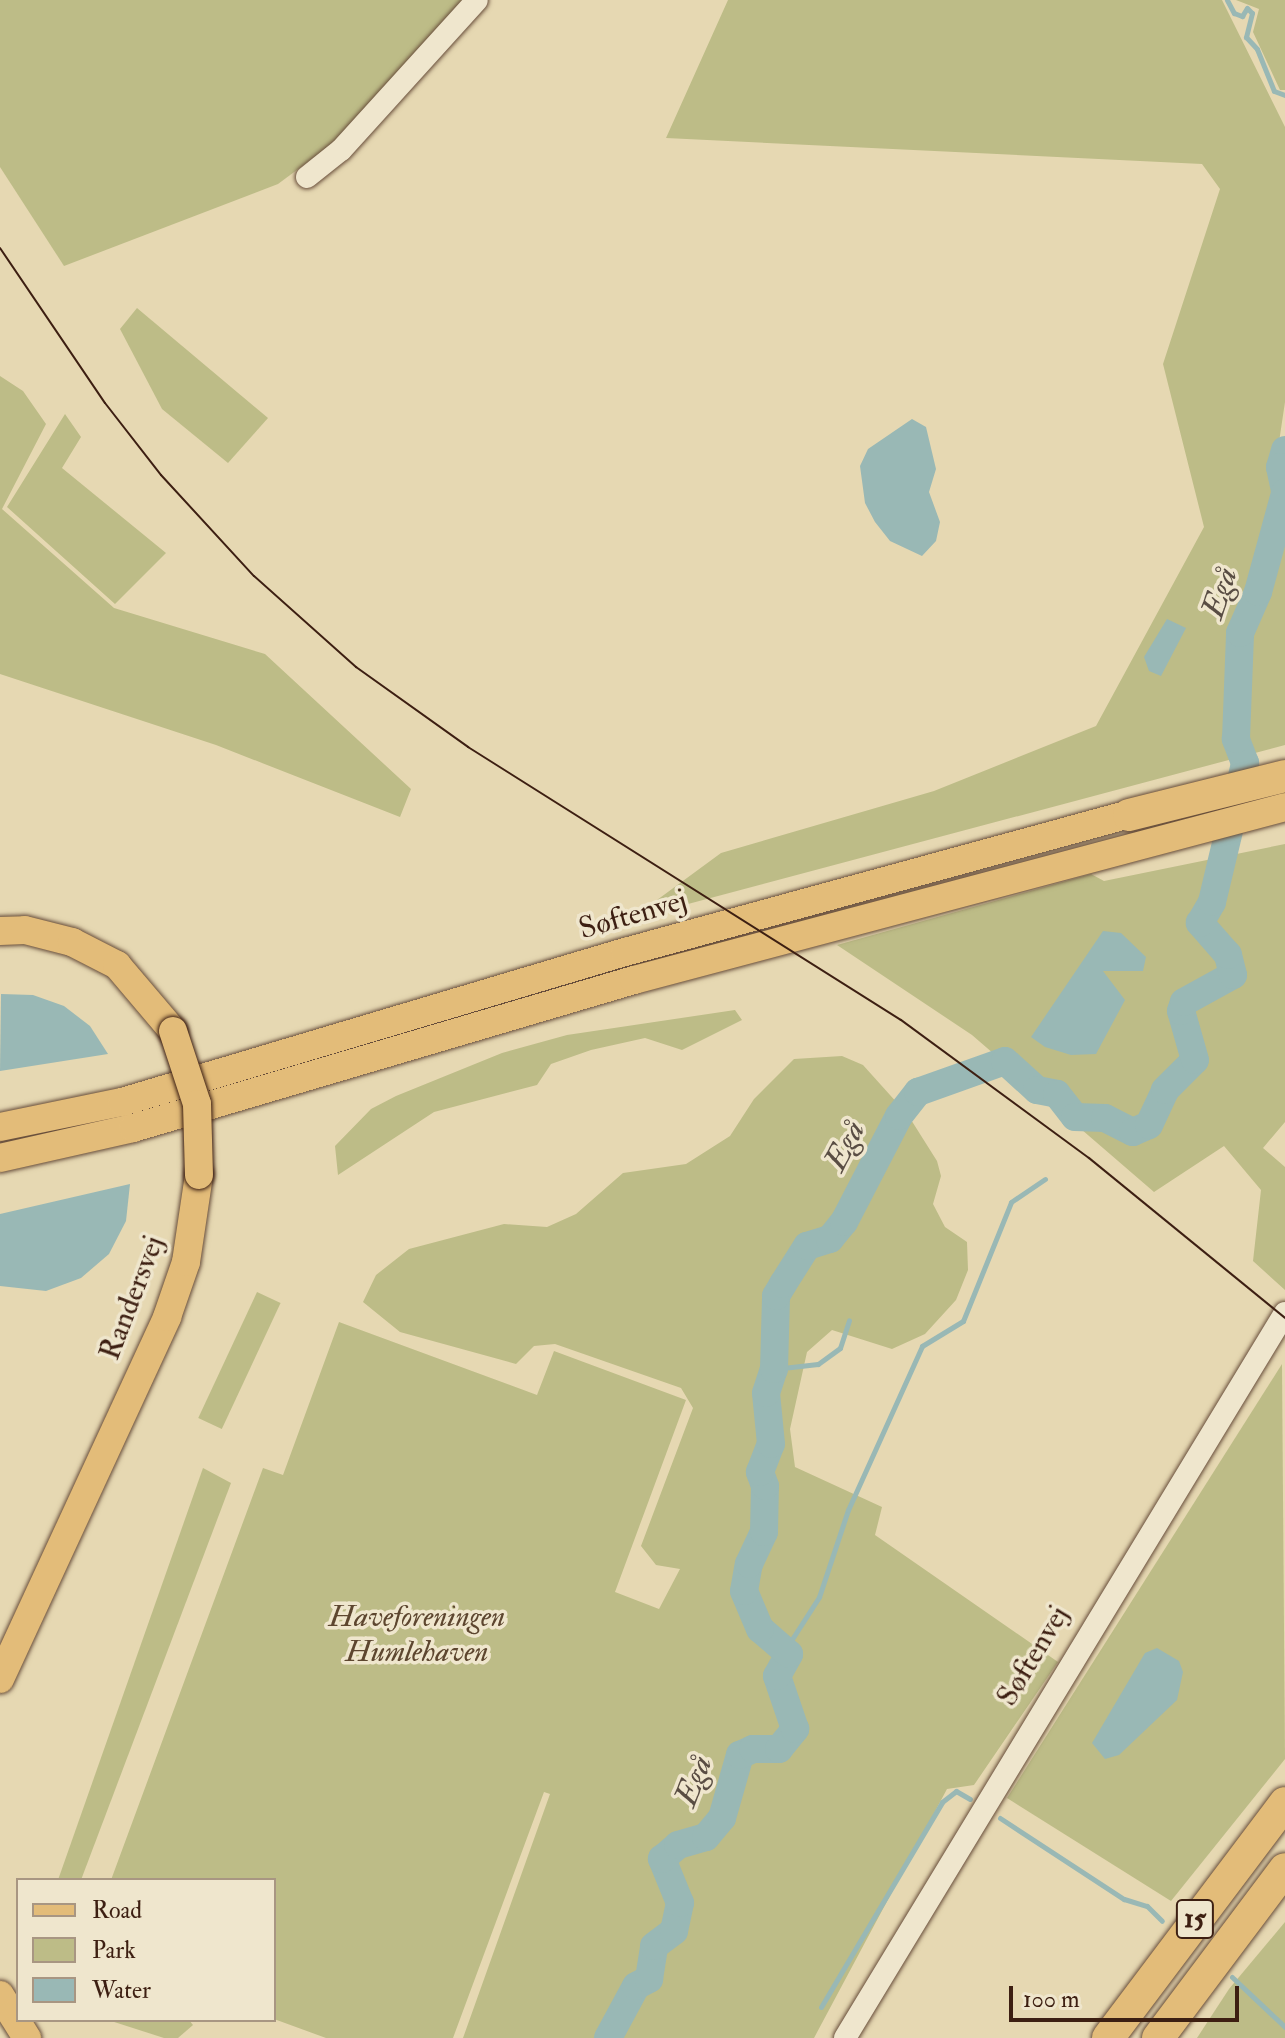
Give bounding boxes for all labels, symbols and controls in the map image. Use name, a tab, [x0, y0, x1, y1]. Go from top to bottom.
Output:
water label: Egå	[1194, 563, 1246, 623]
street label: Søftenvej	[575, 882, 691, 948]
water label: Egå	[816, 1115, 874, 1177]
street label: Randersvej	[92, 1231, 172, 1365]
park label: Haveforeningen Humlehaven	[329, 1599, 505, 1670]
street label: Søftenvej	[989, 1599, 1077, 1713]
water label: Egå	[667, 1750, 721, 1812]
legend	[16, 1878, 276, 2022]
text: Road	[92, 1895, 142, 1926]
road number: 15	[1175, 1895, 1215, 1943]
text: Park	[92, 1935, 136, 1966]
scale bar	[1013, 1970, 1243, 2020]
text: Water	[92, 1975, 151, 2006]
text: 100 m	[1023, 1984, 1080, 2015]

